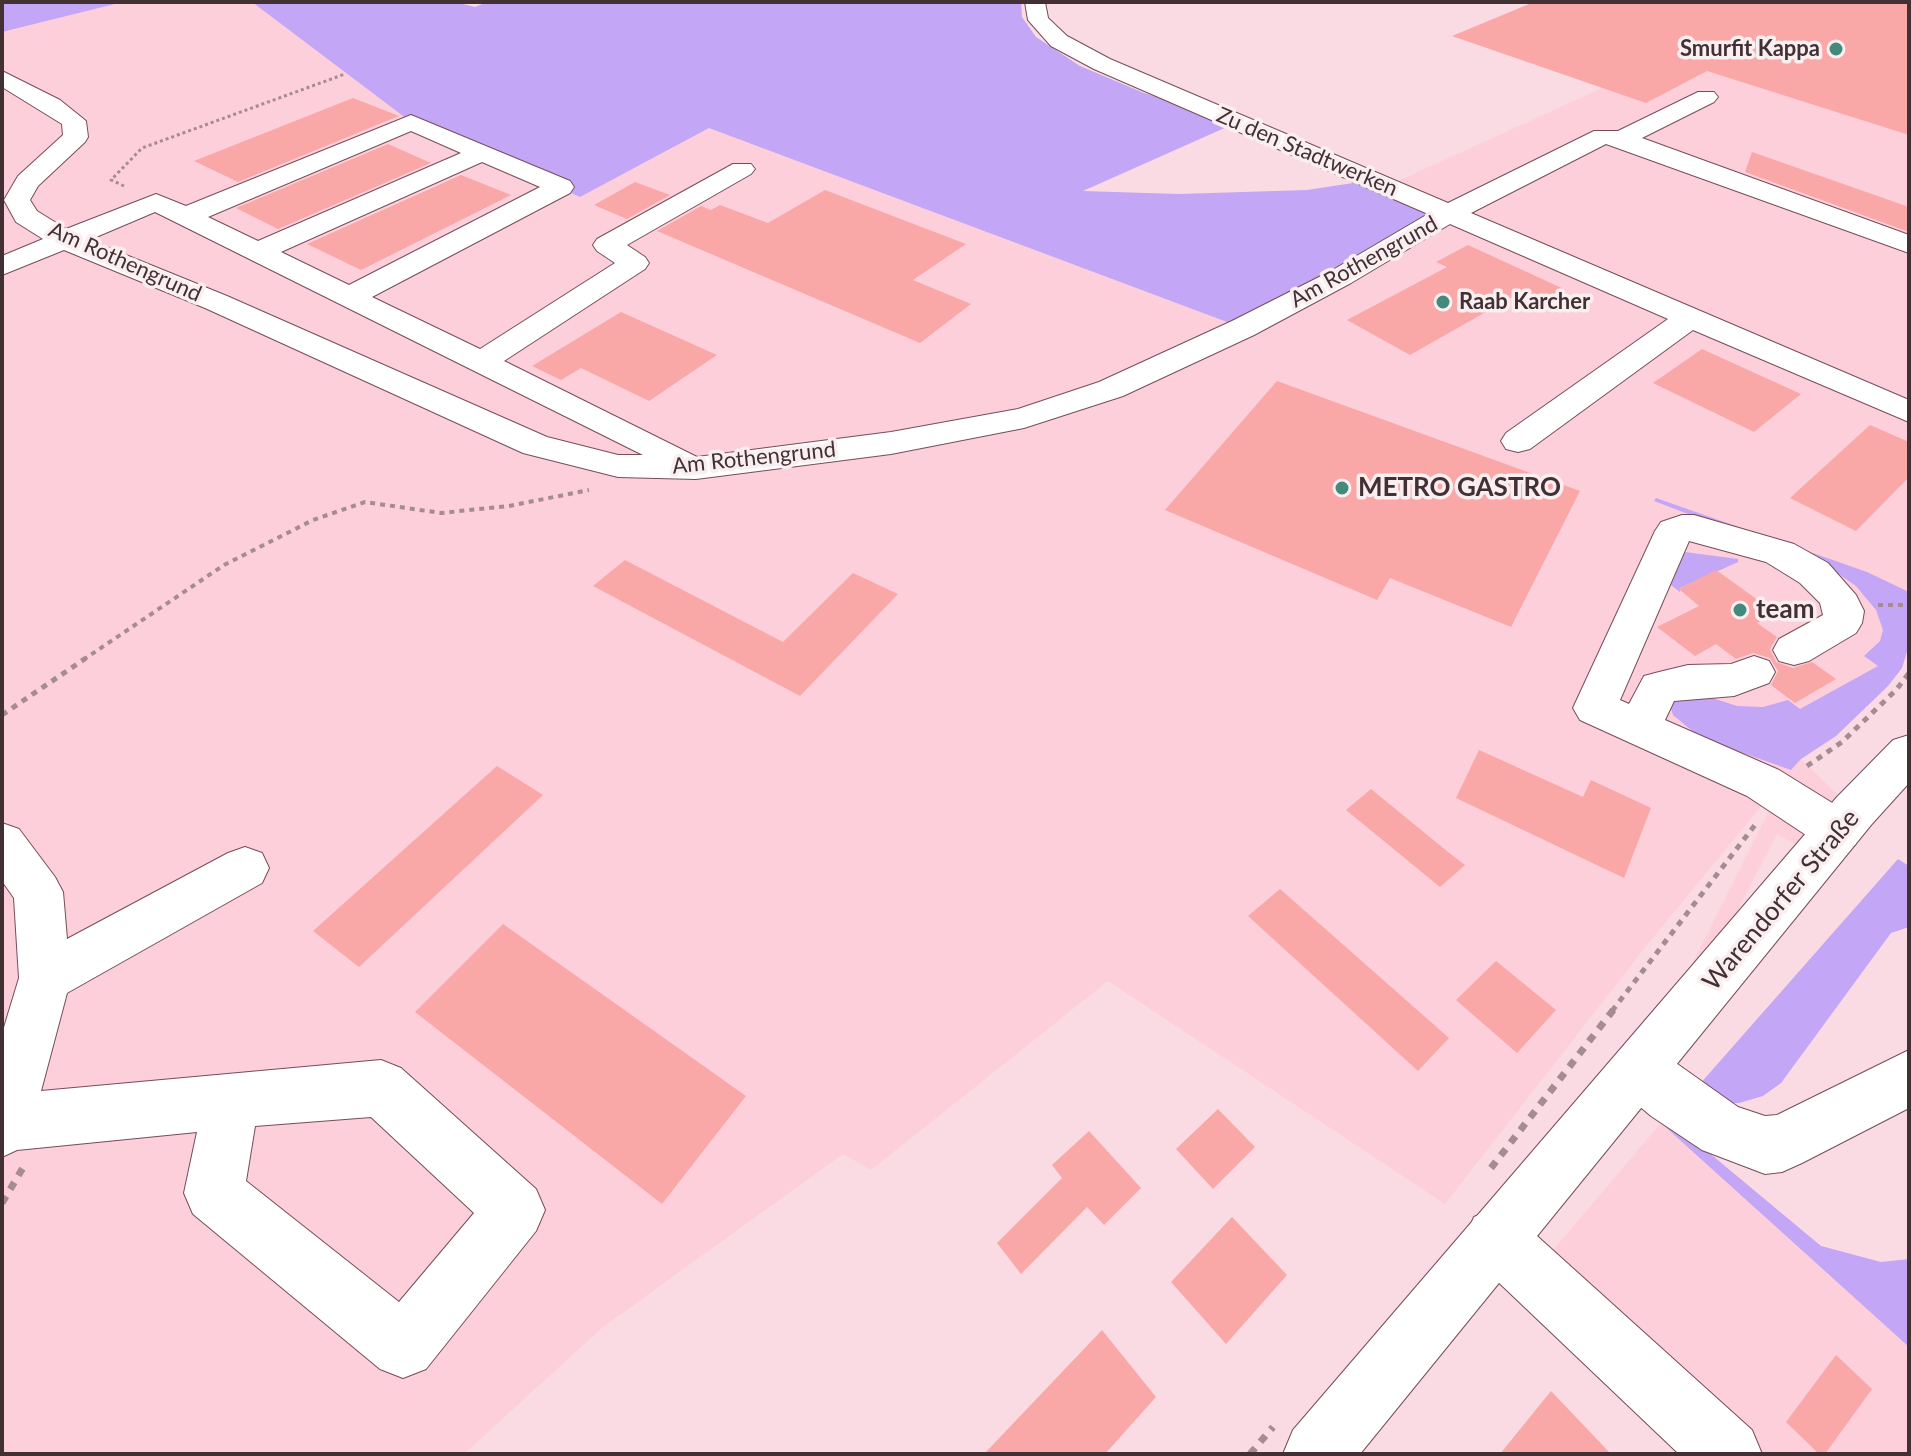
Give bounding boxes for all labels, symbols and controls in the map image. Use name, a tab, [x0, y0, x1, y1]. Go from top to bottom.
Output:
place label: Smurfit Kappa	[1680, 36, 1820, 62]
marker: Smurfit Kappa	[1827, 40, 1845, 58]
street label: Zu den Stadtwerken	[1212, 102, 1402, 202]
street label: Am Rothengrund	[1286, 211, 1442, 313]
street label: Am Rothengrund	[45, 217, 205, 307]
place label: Raab Karcher	[1459, 289, 1590, 315]
marker: Raab Karcher	[1434, 293, 1452, 311]
street label: Am Rothengrund	[671, 436, 837, 480]
place label: METRO GASTRO	[1358, 472, 1561, 504]
marker: METRO GASTRO	[1333, 479, 1351, 497]
place label: team	[1756, 594, 1814, 626]
marker: team	[1731, 601, 1749, 619]
street label: Warendorfer Straße	[1696, 803, 1866, 997]

